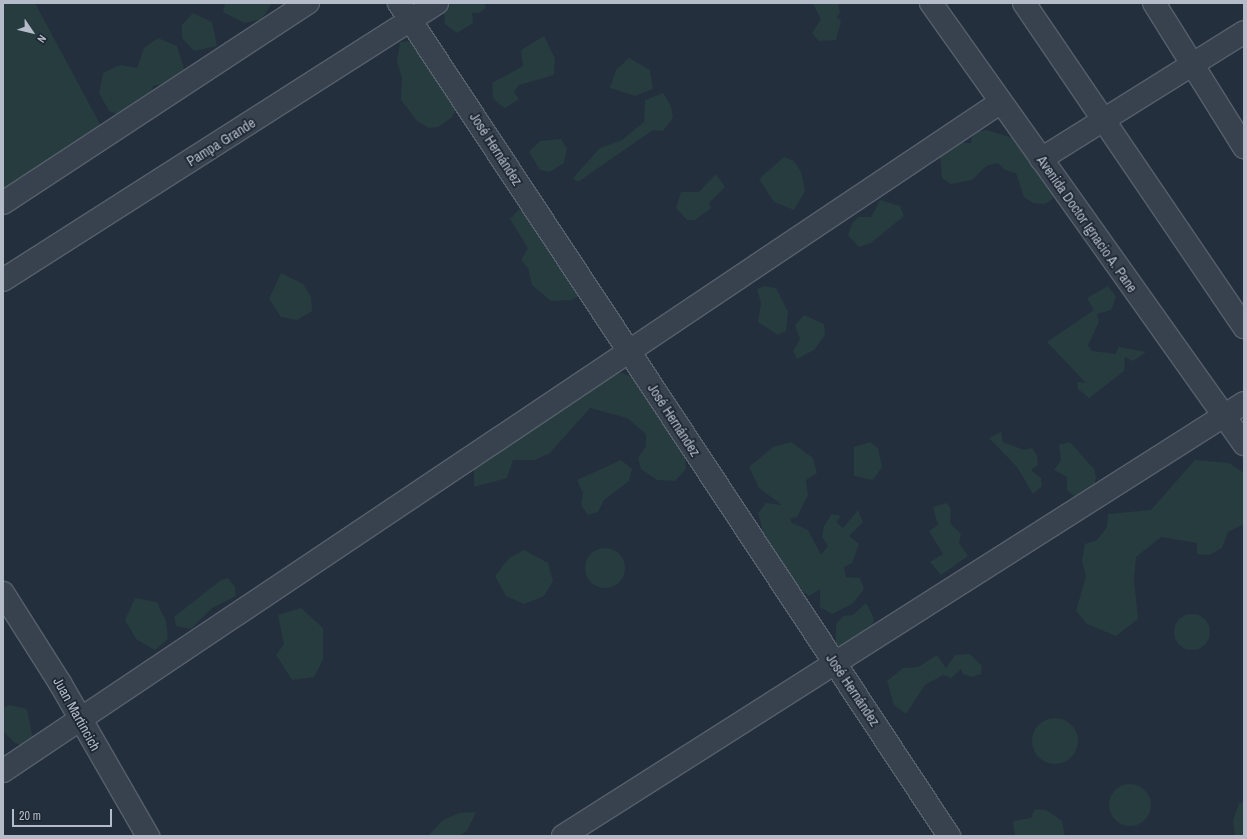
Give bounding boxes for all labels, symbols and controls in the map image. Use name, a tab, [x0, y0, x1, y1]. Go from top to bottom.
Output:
north arrow	[12, 12, 52, 52]
text: N	[34, 32, 49, 46]
street label: José Hernández	[466, 109, 526, 189]
street label: Pampa Grande	[184, 114, 258, 170]
street label: Avenida Doctor Ignacio A. Pane	[1033, 152, 1141, 296]
street label: José Hernández	[644, 380, 704, 460]
street label: José Hernández	[823, 651, 883, 729]
street label: Juan Martincich	[50, 674, 104, 754]
scale bar	[14, 801, 114, 827]
text: 20 m	[19, 808, 41, 824]

